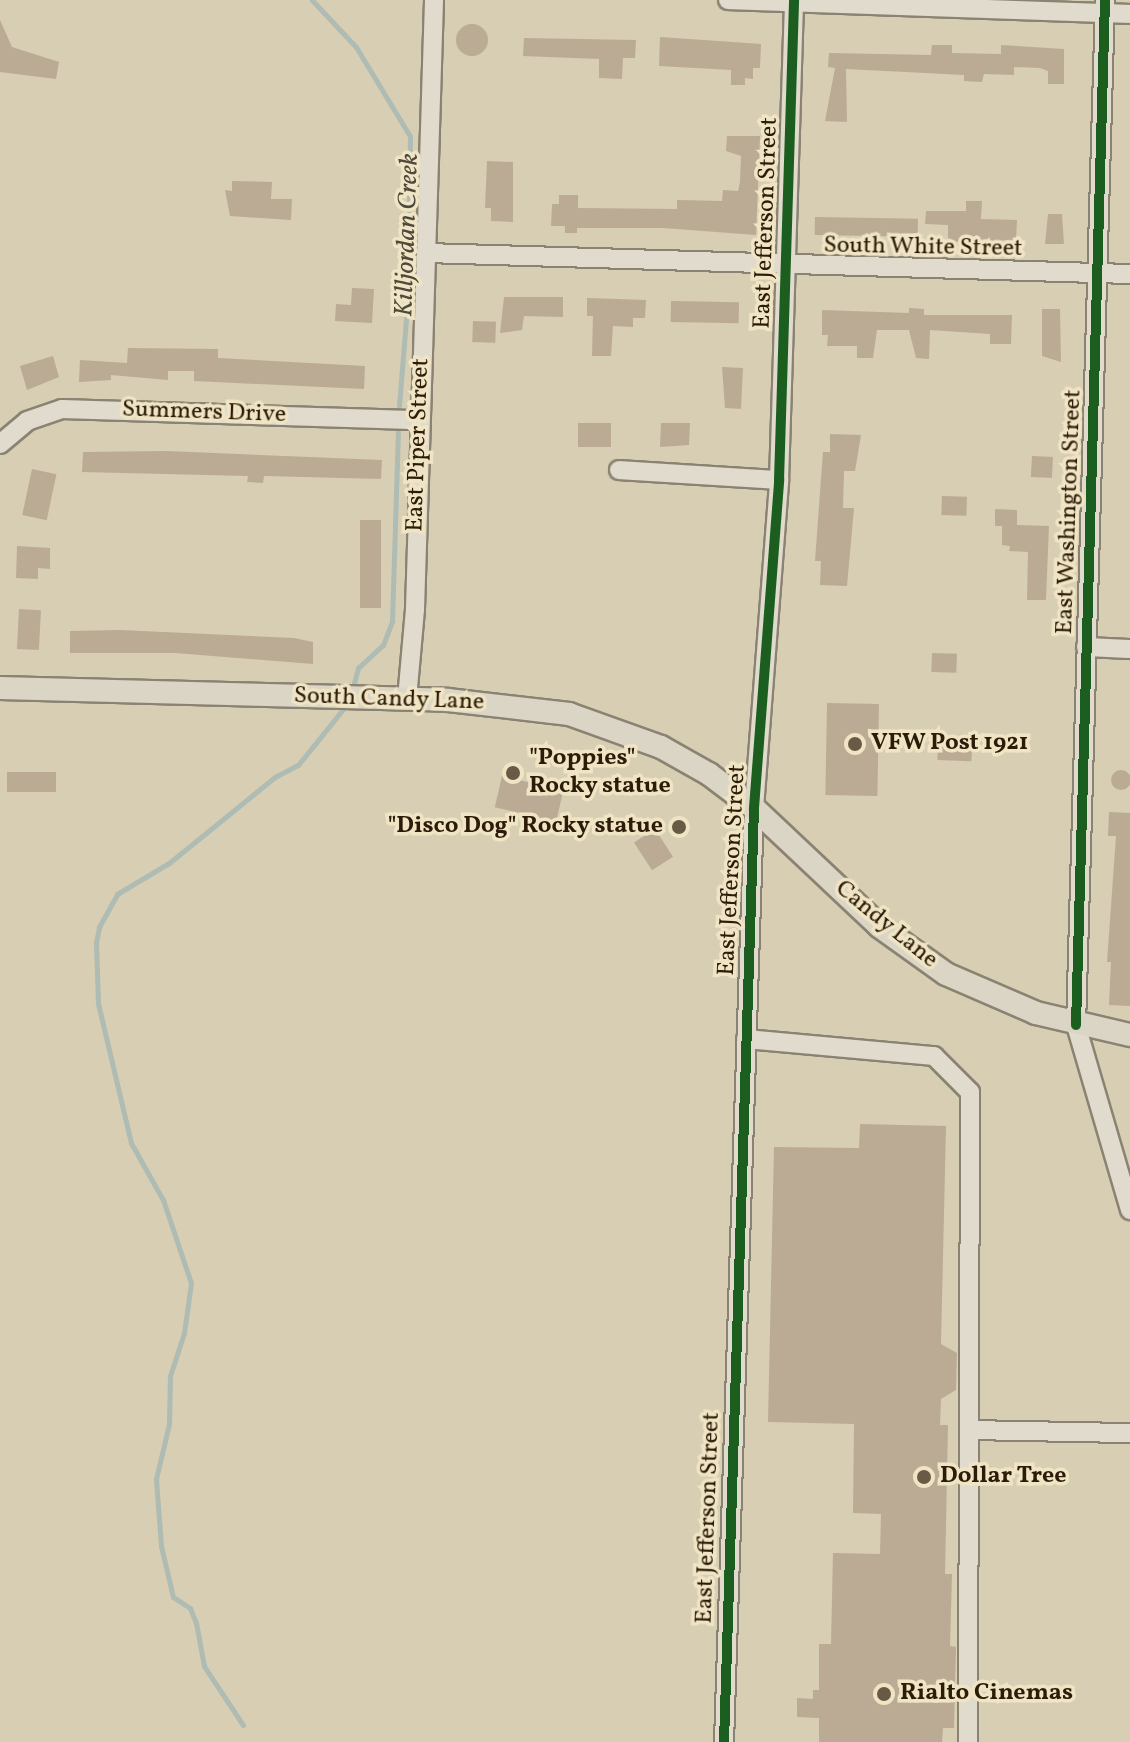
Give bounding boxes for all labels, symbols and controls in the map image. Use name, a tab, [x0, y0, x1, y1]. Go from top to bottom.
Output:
street label: East Jefferson Street	[749, 117, 785, 329]
water label: Killjordan Creek	[390, 153, 426, 317]
street label: South White Street	[823, 232, 1023, 264]
street label: East Piper Street	[402, 358, 436, 532]
street label: East Washington Street	[1051, 389, 1089, 635]
street label: Summers Drive	[121, 396, 287, 430]
street label: South Candy Lane	[293, 682, 485, 718]
place label: VFW Post 1921	[871, 730, 1029, 758]
marker: VFW Post 1921	[846, 735, 864, 753]
place label: "Poppies" Rocky statue	[529, 745, 671, 801]
marker: "Poppies" Rocky statue	[504, 764, 522, 782]
street label: East Jefferson Street	[713, 764, 753, 976]
place label: "Disco Dog" Rocky statue	[387, 813, 663, 841]
marker: "Disco Dog" Rocky statue	[670, 818, 688, 836]
street label: Candy Lane	[829, 875, 943, 975]
street label: East Jefferson Street	[691, 1412, 727, 1624]
place label: Dollar Tree	[940, 1463, 1067, 1491]
marker: Dollar Tree	[915, 1468, 933, 1486]
place label: Rialto Cinemas	[900, 1680, 1073, 1708]
marker: Rialto Cinemas	[875, 1685, 893, 1703]

